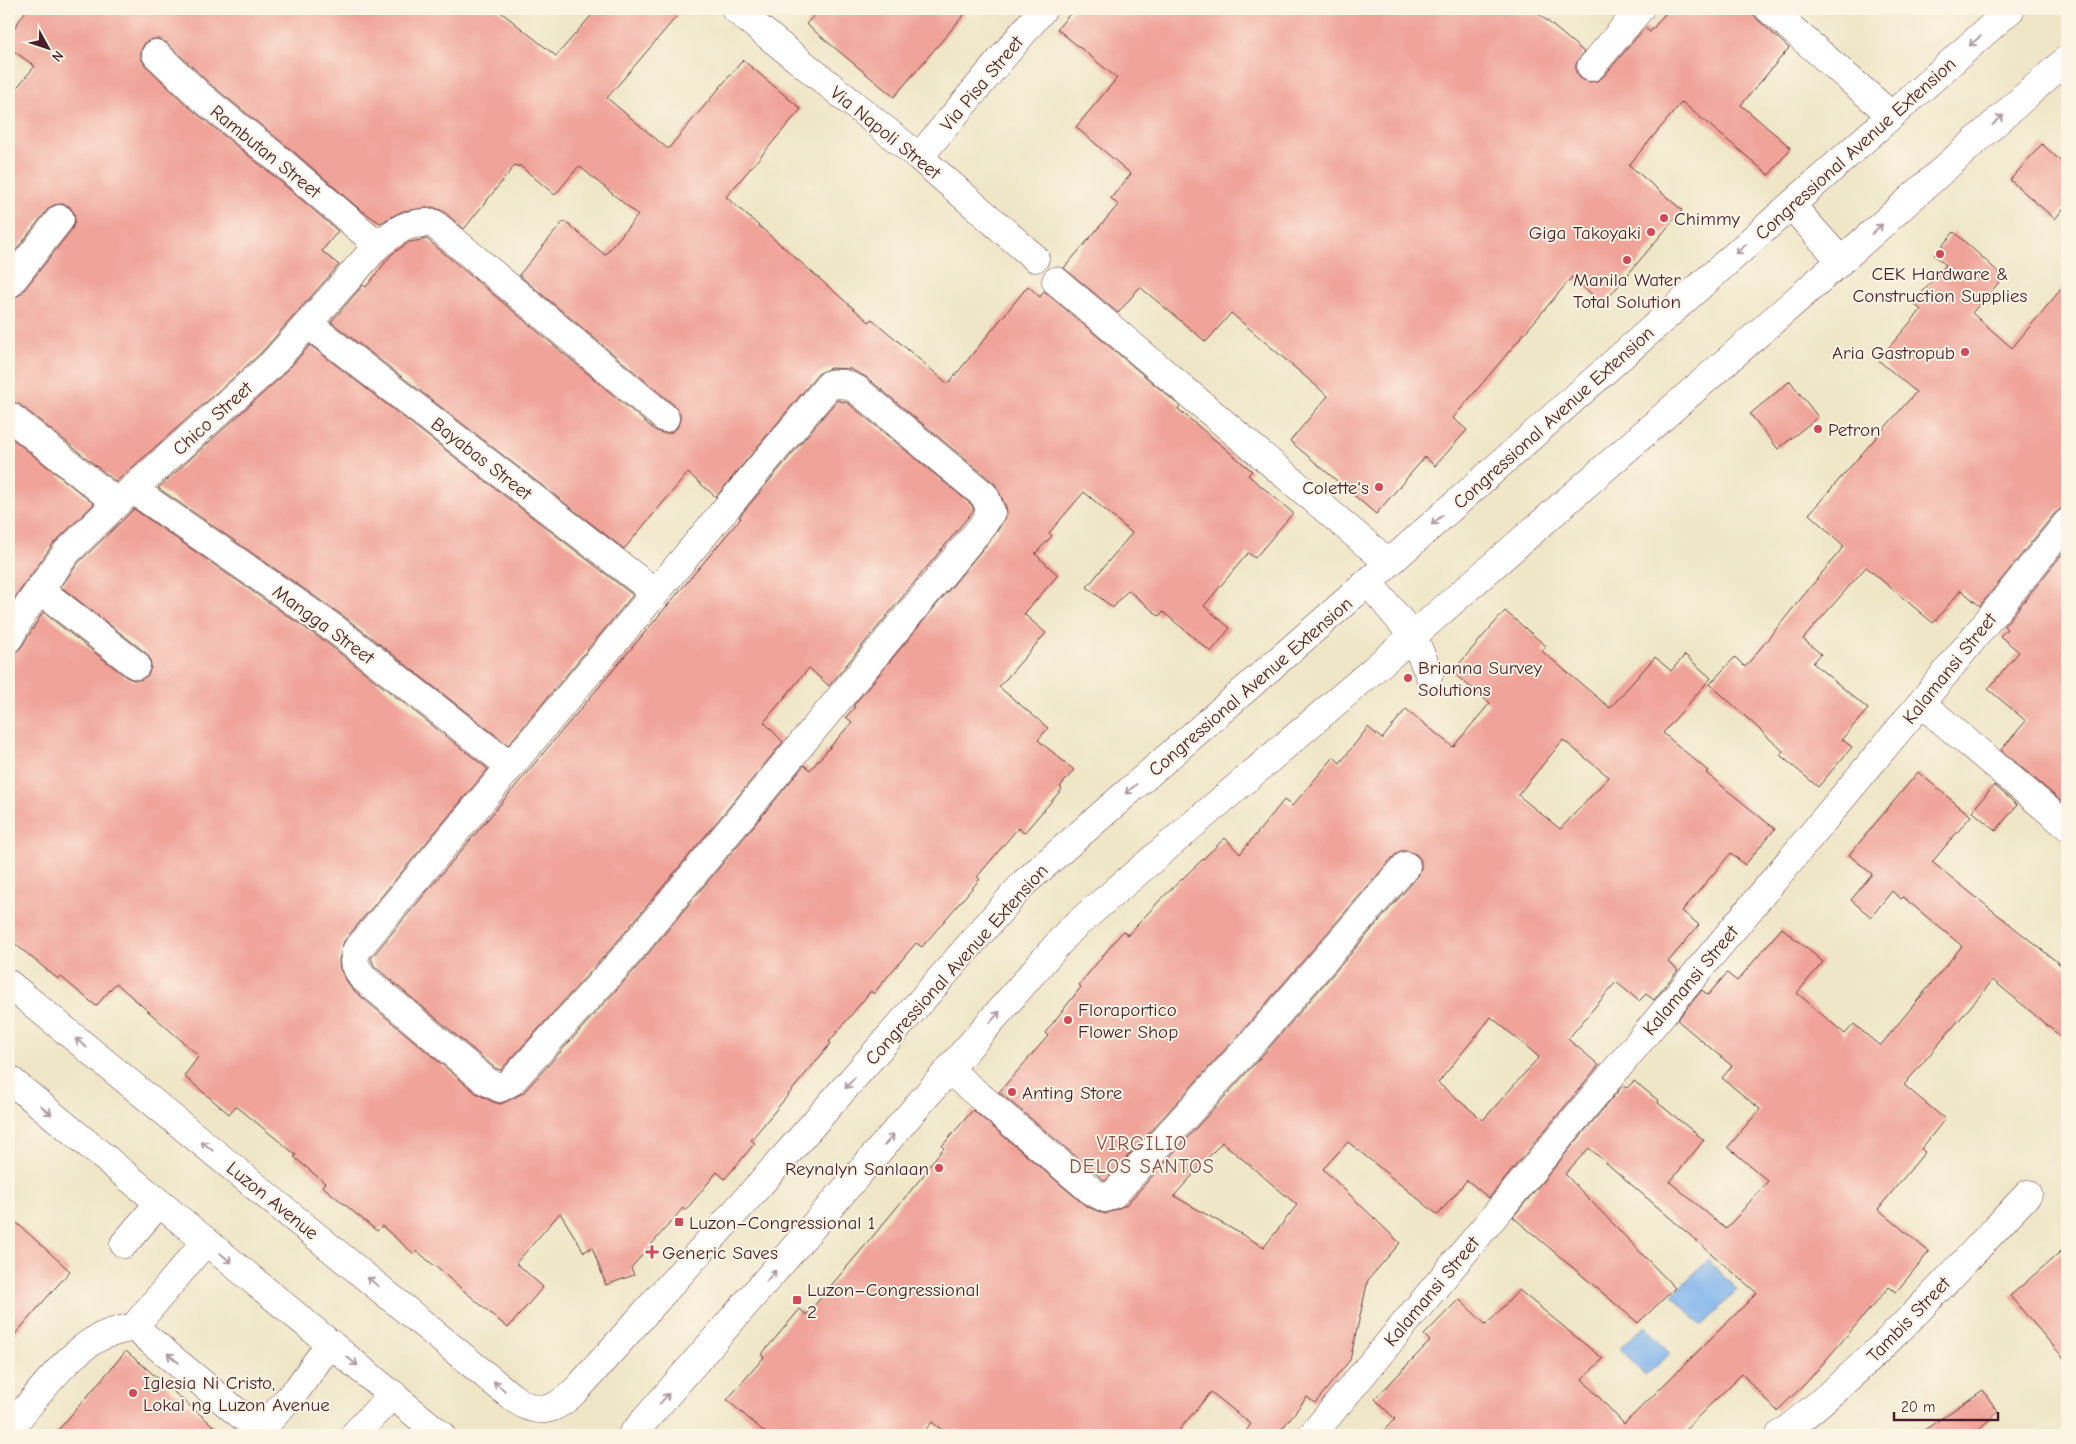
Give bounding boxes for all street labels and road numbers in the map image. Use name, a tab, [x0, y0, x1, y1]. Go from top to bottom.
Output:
street label: Via Pisa Street	[936, 31, 1028, 136]
street label: Congressional Avenue Extension	[1751, 53, 1961, 245]
street label: Via Napoli Street	[826, 82, 945, 184]
street label: Rambutan Street	[206, 101, 325, 203]
street label: Congressional Avenue Extension	[1449, 322, 1659, 514]
street label: Chico Street	[168, 377, 257, 460]
street label: Bayabas Street	[427, 413, 536, 505]
street label: Mangga Street	[268, 581, 379, 669]
street label: Congressional Avenue Extension	[1144, 592, 1357, 781]
street label: Kalamansi Street	[1898, 608, 2002, 729]
street label: Congressional Avenue Extension	[861, 860, 1053, 1070]
street label: Kalamansi Street	[1638, 921, 1743, 1040]
street label: Luzon Avenue	[222, 1157, 323, 1244]
street label: Kalamansi Street	[1379, 1232, 1484, 1351]
street label: Tambis Street	[1863, 1272, 1955, 1367]

